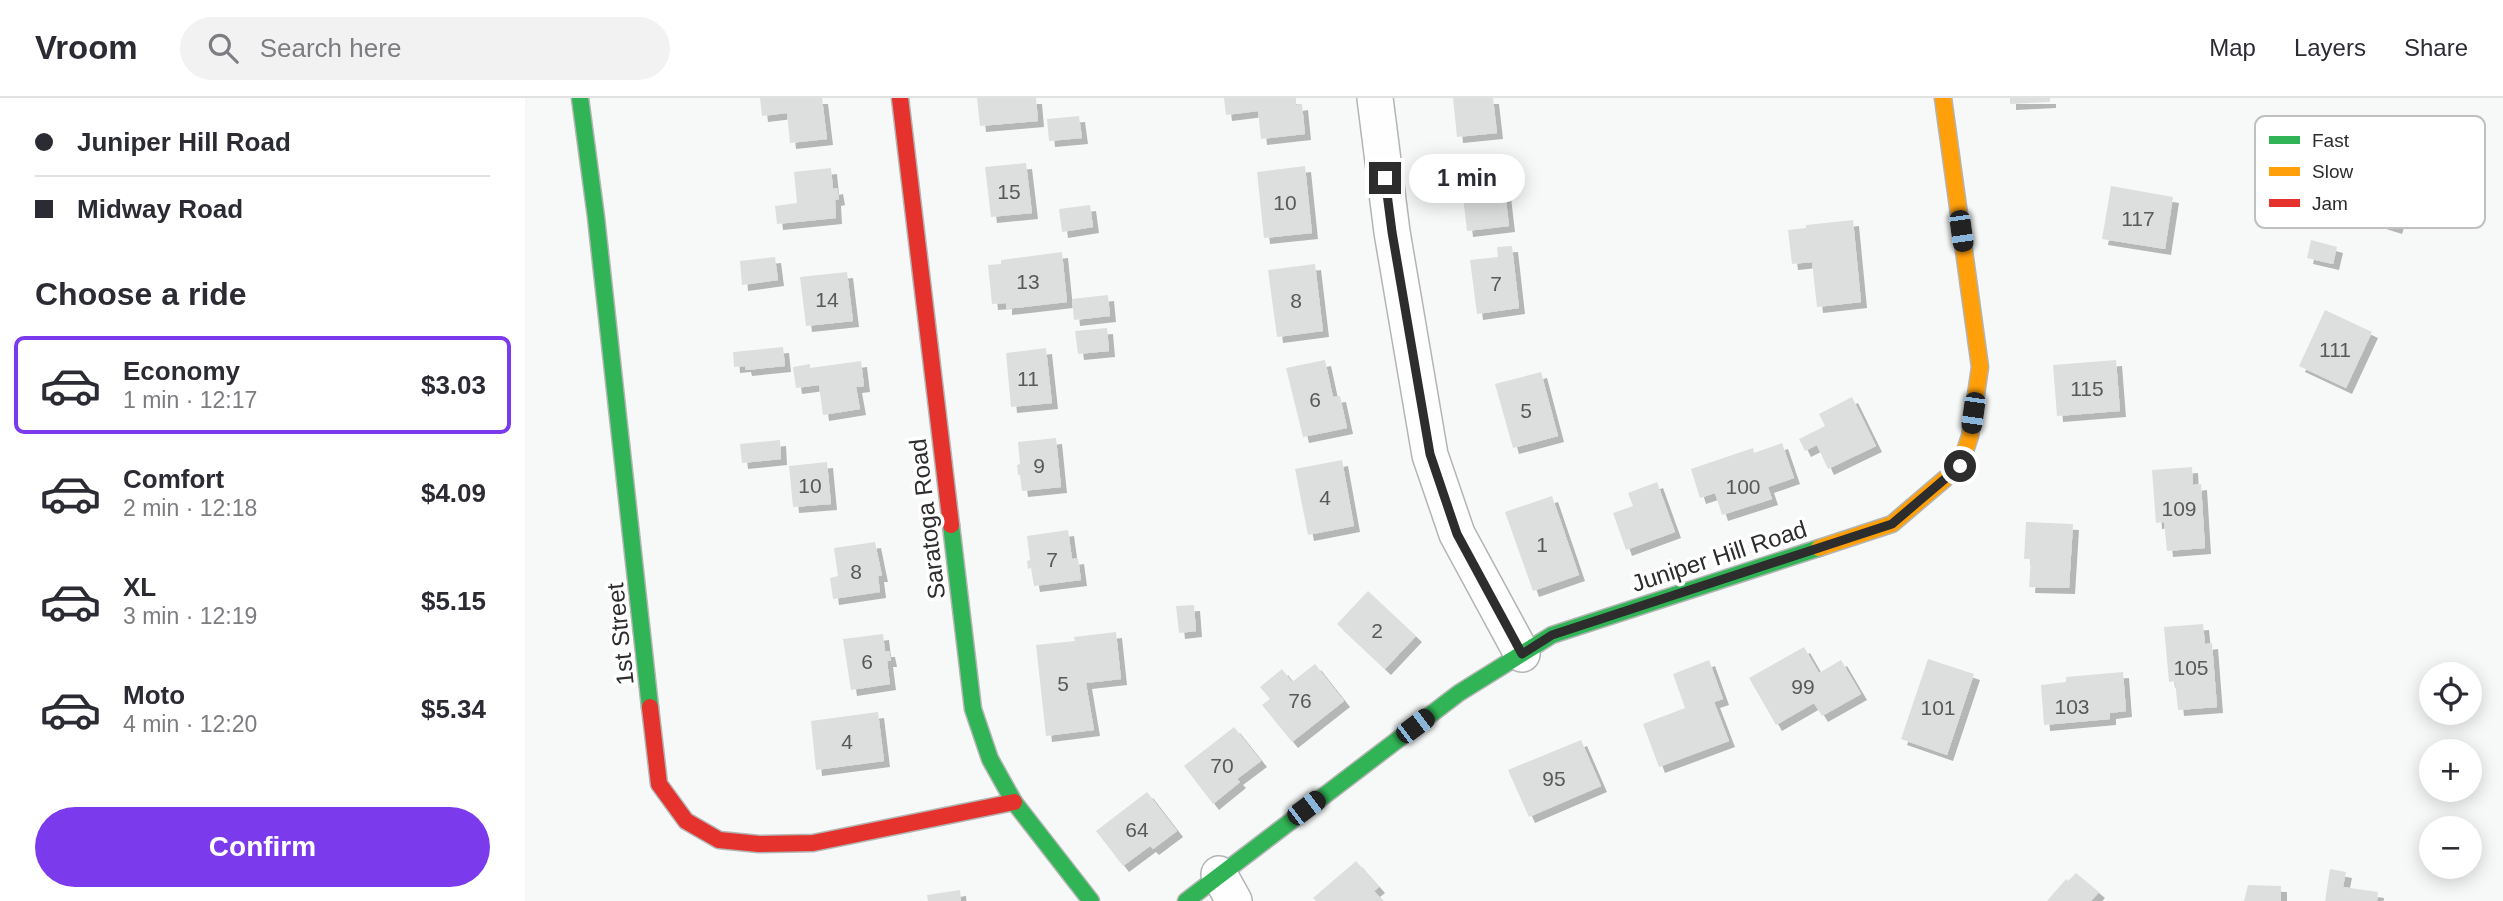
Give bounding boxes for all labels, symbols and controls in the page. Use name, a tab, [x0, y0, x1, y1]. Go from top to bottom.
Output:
search box	[180, 17, 670, 80]
text: Vroom	[35, 29, 138, 66]
icon: search	[204, 29, 242, 67]
text: Search here	[260, 33, 401, 63]
text: Map	[2209, 34, 2256, 61]
text: Layers	[2294, 34, 2366, 61]
text: Share	[2404, 34, 2468, 61]
legend	[2255, 116, 2485, 228]
text: Juniper Hill Road	[77, 127, 291, 157]
text: Fast	[2312, 130, 2350, 151]
callout: 1 min	[1409, 154, 1525, 202]
text: Slow	[2312, 161, 2353, 182]
route end	[1369, 162, 1401, 194]
text: 1 min	[1437, 165, 1497, 191]
house number: 15	[997, 180, 1021, 203]
house number: 10	[1273, 191, 1297, 214]
text: Jam	[2312, 193, 2348, 214]
text: Midway Road	[77, 194, 243, 224]
house number: 117	[2121, 207, 2155, 230]
car	[1948, 209, 1975, 253]
house number: 13	[1016, 270, 1040, 293]
house number: 7	[1490, 272, 1502, 295]
text: Choose a ride	[35, 276, 247, 312]
house number: 14	[815, 288, 839, 311]
house number: 8	[1290, 289, 1302, 312]
house number: 111	[2319, 338, 2351, 361]
icon: car	[39, 354, 102, 417]
text: Economy	[123, 356, 240, 386]
house number: 11	[1017, 367, 1039, 390]
text: $3.03	[421, 370, 486, 400]
house number: 115	[2070, 377, 2104, 400]
text: 1 min · 12:17	[123, 387, 257, 413]
house number: 6	[1309, 388, 1321, 411]
car	[1960, 391, 1987, 435]
house number: 5	[1520, 399, 1532, 422]
street label: Saratoga Road	[904, 437, 950, 601]
route start	[1944, 450, 1976, 482]
house number: 9	[1033, 454, 1045, 477]
icon: car	[39, 462, 102, 525]
text: Comfort	[123, 464, 224, 494]
house number: 10	[798, 474, 822, 497]
house number: 100	[1725, 475, 1761, 498]
text: $4.09	[421, 478, 486, 508]
house number: 4	[1319, 486, 1331, 509]
text: 2 min · 12:18	[123, 495, 257, 521]
house number: 109	[2161, 497, 2197, 520]
street label: Juniper Hill Road	[1628, 515, 1810, 597]
house number: 1	[1536, 533, 1548, 556]
house number: 7	[1046, 548, 1058, 571]
house number: 8	[850, 560, 862, 583]
icon: car	[39, 570, 102, 633]
text: XL	[123, 572, 156, 602]
street label: 1st Street	[601, 581, 639, 686]
text: $5.15	[421, 586, 486, 616]
text: 3 min · 12:19	[123, 603, 257, 629]
house number: 2	[1371, 619, 1383, 642]
house number: 6	[861, 650, 873, 673]
house number: 105	[2173, 656, 2209, 679]
map controls	[2419, 662, 2482, 879]
button: locate	[2419, 662, 2482, 725]
house number: 5	[1057, 672, 1069, 695]
house number: 99	[1791, 675, 1815, 698]
icon: car	[39, 678, 102, 741]
text: Moto	[123, 680, 185, 710]
house number: 76	[1288, 689, 1312, 712]
text: $5.34	[421, 694, 486, 724]
house number: 103	[2054, 695, 2090, 718]
house number: 101	[1920, 696, 1956, 719]
car	[1392, 705, 1439, 747]
text: 4 min · 12:20	[123, 711, 257, 737]
house number: 4	[841, 730, 853, 753]
button: +	[2419, 739, 2482, 802]
house number: 70	[1210, 754, 1234, 777]
house number: 95	[1542, 767, 1566, 790]
car	[1283, 787, 1330, 829]
button: Confirm	[35, 807, 490, 887]
button: −	[2419, 816, 2482, 879]
house number: 64	[1125, 818, 1149, 841]

